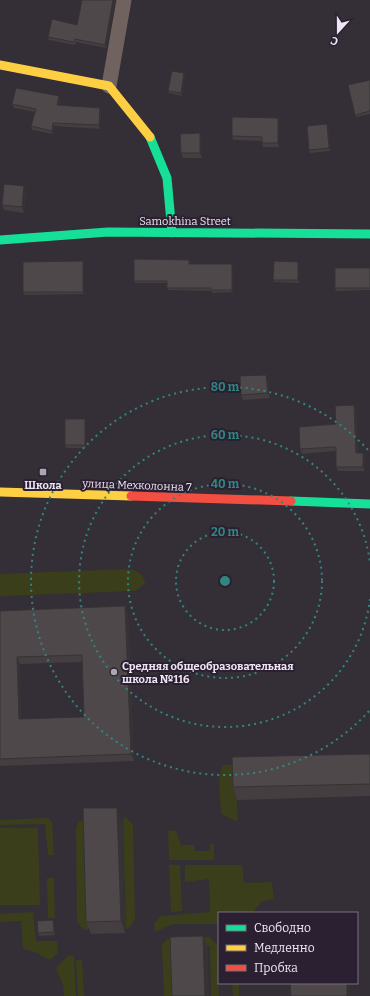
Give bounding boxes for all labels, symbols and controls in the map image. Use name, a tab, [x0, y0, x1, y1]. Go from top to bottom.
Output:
north arrow	[318, 12, 358, 52]
text: С	[329, 34, 340, 48]
street label: Samokhina Street	[139, 215, 231, 228]
text: 80 m	[211, 380, 240, 394]
text: 60 m	[211, 428, 240, 442]
marker: Школа	[38, 467, 48, 477]
street label: улица Мехколонна 7	[81, 477, 192, 494]
text: 40 m	[211, 477, 240, 491]
place label: Школа	[24, 479, 63, 492]
text: 20 m	[211, 525, 240, 539]
centre of rings	[218, 574, 232, 588]
place label: Средняя общеобразовательная школа №116	[122, 660, 294, 686]
marker: Средняя общеобразовательная школа №116	[109, 667, 119, 677]
legend	[218, 912, 358, 984]
text: Свободно	[254, 921, 311, 935]
text: Медленно	[254, 941, 315, 955]
text: Пробка	[254, 961, 298, 975]

